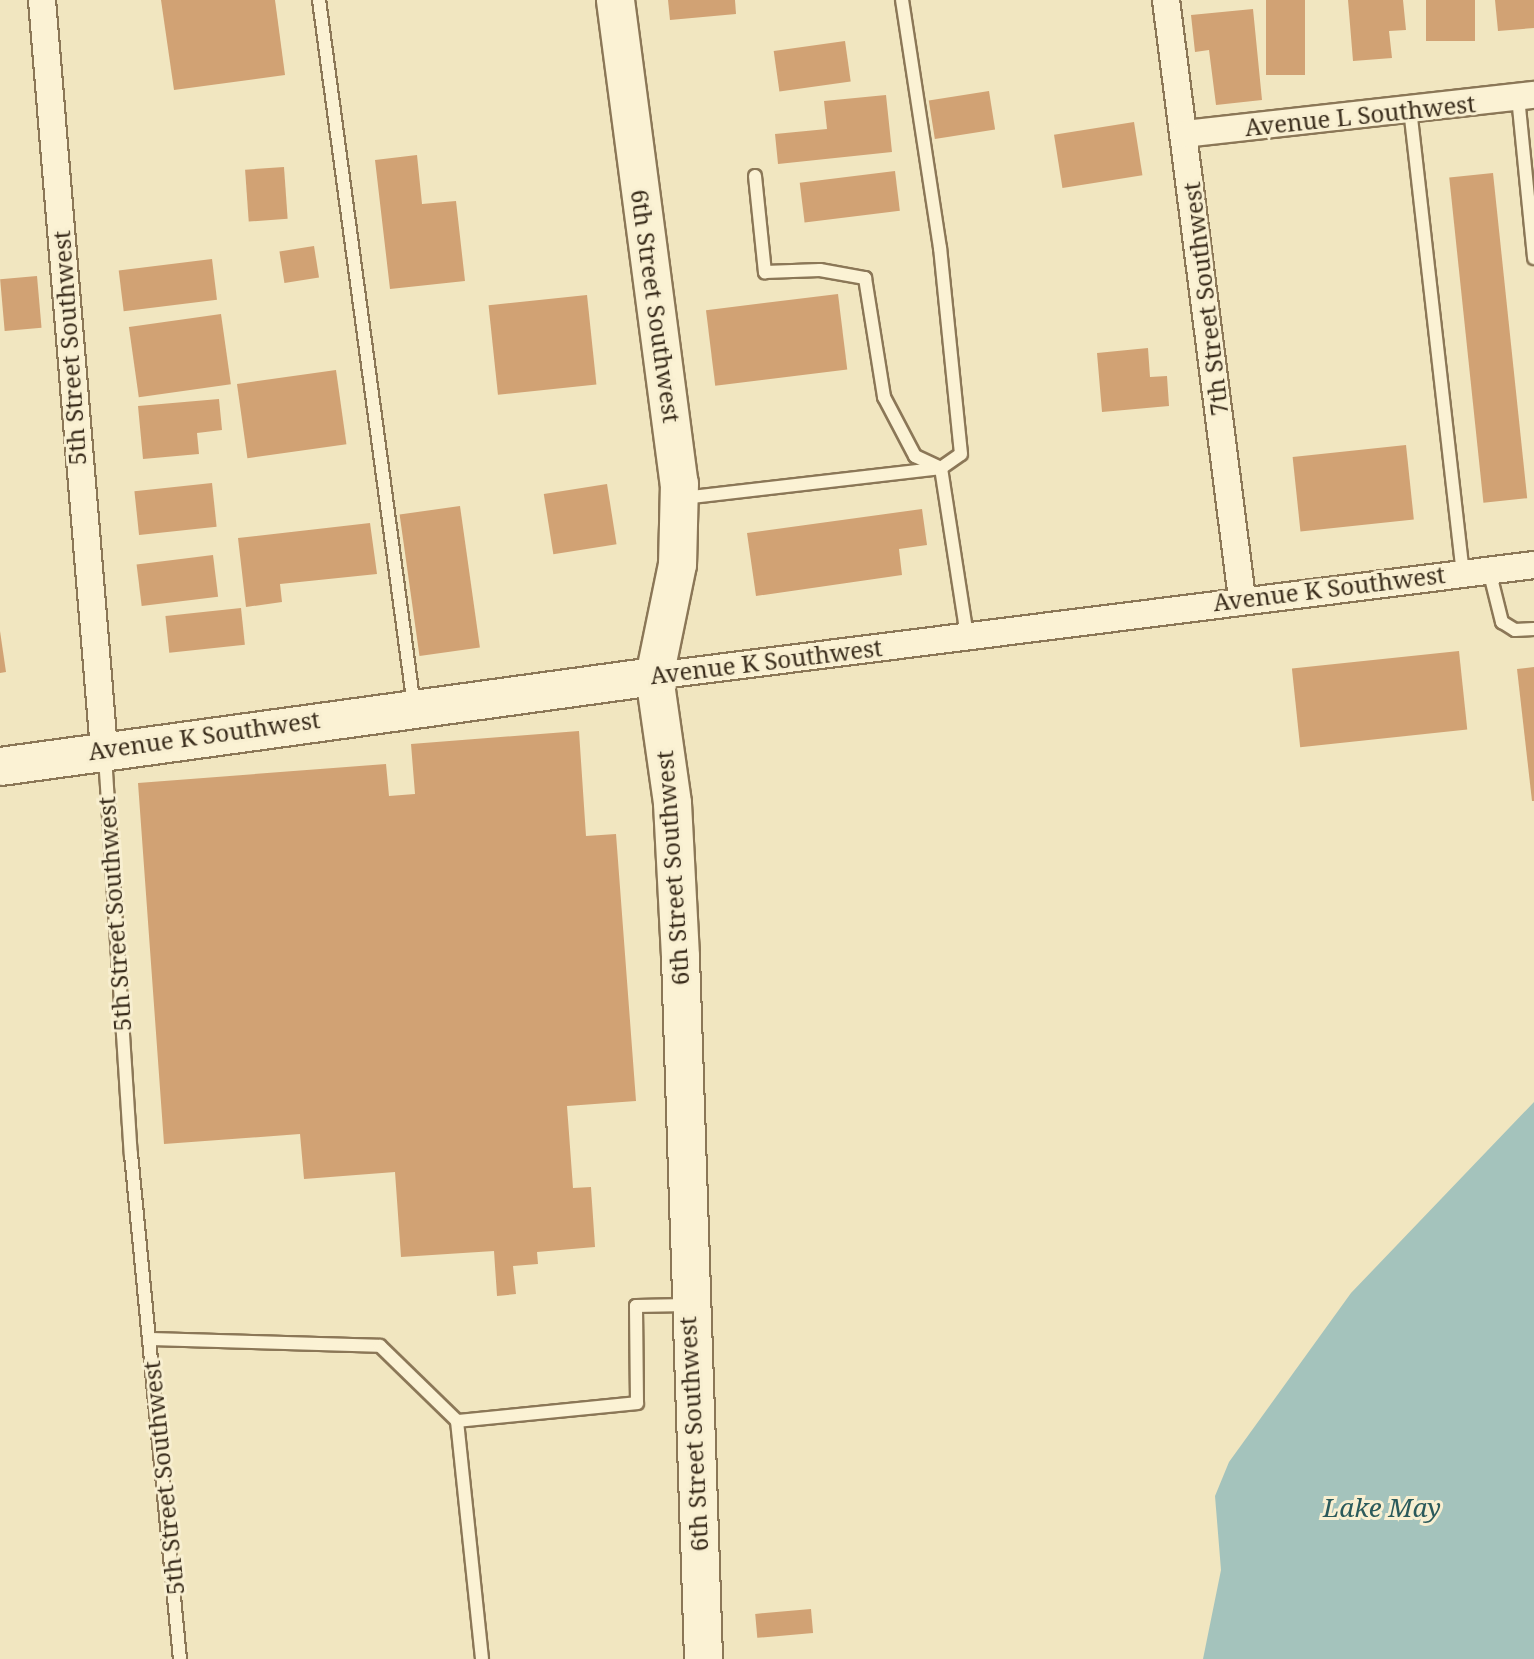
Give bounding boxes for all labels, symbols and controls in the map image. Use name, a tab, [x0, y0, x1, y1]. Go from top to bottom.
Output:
street label: Avenue L Southwest	[1243, 89, 1477, 141]
street label: 7th Street Southwest	[1176, 181, 1234, 417]
street label: 6th Street Southwest	[625, 188, 687, 424]
street label: 5th Street Southwest	[46, 230, 92, 466]
street label: Avenue K Southwest	[1211, 559, 1447, 617]
street label: Avenue K Southwest	[648, 632, 884, 690]
street label: Avenue K Southwest	[86, 704, 322, 766]
street label: 6th Street Southwest	[649, 750, 695, 986]
street label: 5th Street Southwest	[91, 796, 137, 1032]
street label: 6th Street Southwest	[672, 1316, 714, 1552]
street label: 5th Street Southwest	[136, 1360, 190, 1596]
water label: Lake May	[1323, 1492, 1441, 1524]

